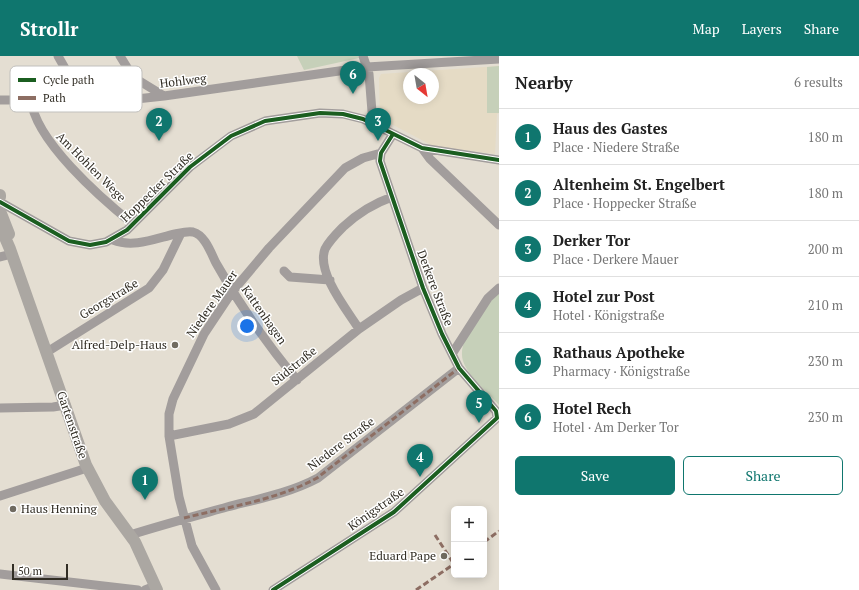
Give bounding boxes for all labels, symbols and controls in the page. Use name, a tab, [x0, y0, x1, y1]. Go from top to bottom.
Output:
text: Strollr	[20, 16, 78, 41]
text: Map	[693, 19, 720, 38]
text: Layers	[742, 19, 782, 38]
text: Share	[804, 19, 839, 38]
pin: 6	[340, 61, 366, 94]
legend	[10, 66, 142, 112]
north arrow	[403, 68, 439, 104]
street label: Hohlweg	[159, 70, 208, 91]
text: Nearby	[515, 71, 573, 94]
text: Cycle path	[43, 73, 95, 87]
text: 6 results	[794, 73, 843, 91]
text: Path	[43, 91, 66, 105]
pin: 2	[146, 108, 172, 141]
pin: 3	[365, 108, 391, 141]
text: Haus des Gastes	[553, 118, 668, 138]
text: 1	[524, 128, 532, 146]
text: 180 m	[808, 128, 843, 146]
street label: Am Hohlen Wege	[53, 129, 129, 205]
text: Place · Niedere Straße	[553, 138, 680, 156]
street label: Hoppecker Straße	[117, 148, 196, 225]
text: Altenheim St. Engelbert	[553, 174, 725, 194]
text: 2	[524, 184, 532, 202]
text: 180 m	[808, 184, 843, 202]
text: Place · Hoppecker Straße	[553, 194, 696, 212]
text: Derker Tor	[553, 230, 630, 250]
text: 3	[524, 240, 532, 258]
text: 200 m	[808, 240, 843, 258]
street label: Derkere Straße	[414, 248, 457, 328]
text: Place · Derkere Mauer	[553, 250, 678, 268]
street label: Niedere Mauer	[183, 267, 241, 340]
street label: Georgstraße	[77, 275, 141, 322]
street label: Kattenhagen	[239, 282, 290, 347]
text: Hotel zur Post	[553, 286, 655, 306]
text: 4	[524, 296, 532, 314]
text: 210 m	[808, 296, 843, 314]
text: Hotel · Königstraße	[553, 306, 665, 324]
your location	[237, 316, 257, 336]
place label: Alfred-Delp-Haus	[72, 337, 167, 352]
marker: Alfred-Delp-Haus	[170, 340, 180, 350]
text: Rathaus Apotheke	[553, 342, 685, 362]
street label: Südstraße	[268, 343, 319, 388]
text: 5	[524, 352, 532, 370]
text: 230 m	[808, 352, 843, 370]
text: Pharmacy · Königstraße	[553, 362, 690, 380]
street label: Gartenstraße	[54, 389, 91, 461]
pin: 5	[466, 390, 492, 423]
text: Hotel Rech	[553, 398, 631, 418]
text: 6	[524, 408, 532, 426]
text: 230 m	[808, 408, 843, 426]
street label: Niedere Straße	[304, 414, 377, 474]
text: Hotel · Am Derker Tor	[553, 418, 679, 436]
pin: 4	[407, 444, 433, 477]
button: Save	[515, 456, 675, 495]
button: Share	[683, 456, 843, 495]
pin: 1	[132, 467, 158, 500]
street label: Königstraße	[345, 484, 407, 533]
place label: Haus Henning	[21, 501, 98, 516]
marker: Haus Henning	[8, 504, 18, 514]
map controls	[451, 506, 487, 578]
button: +	[451, 506, 487, 542]
button: −	[451, 542, 487, 578]
place label: Eduard Pape	[369, 548, 436, 563]
marker: Eduard Pape	[439, 551, 449, 561]
scale bar	[12, 562, 68, 581]
text: 50 m	[18, 564, 42, 578]

